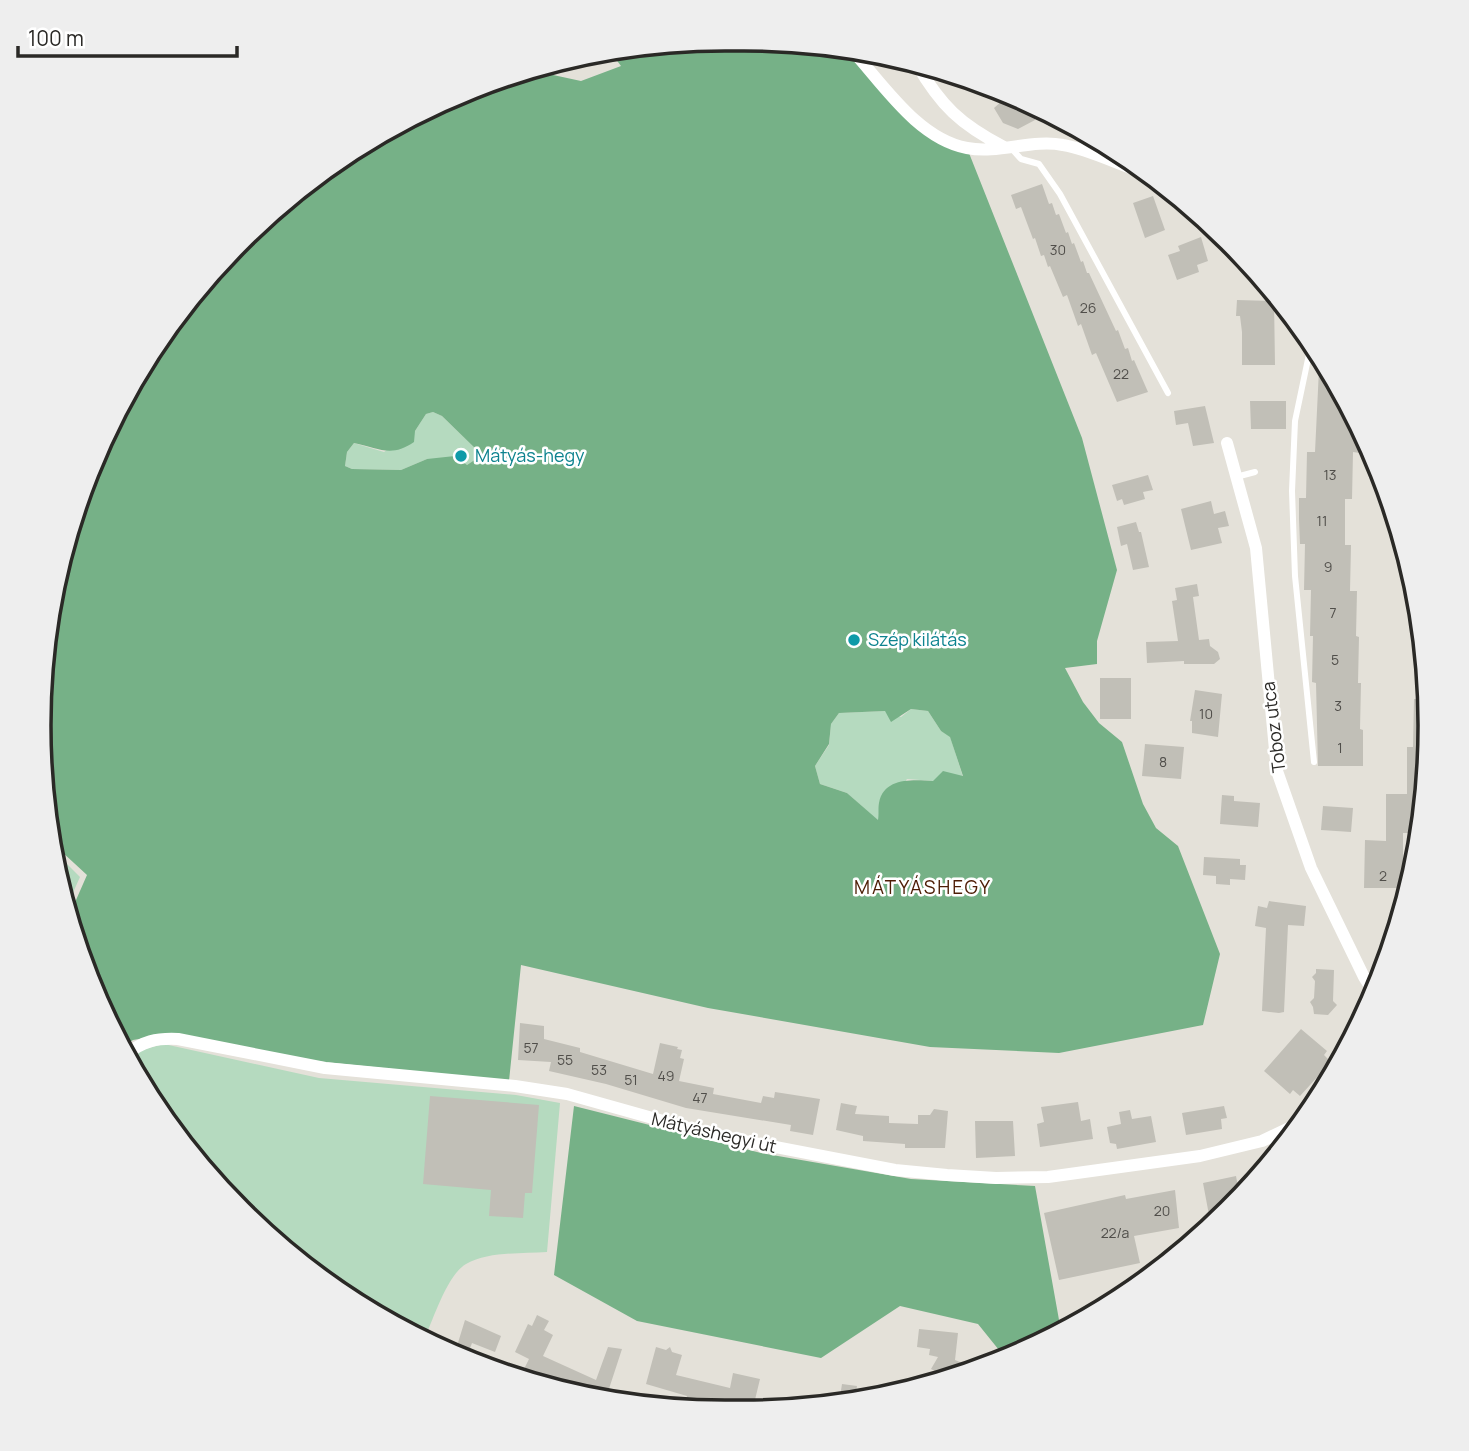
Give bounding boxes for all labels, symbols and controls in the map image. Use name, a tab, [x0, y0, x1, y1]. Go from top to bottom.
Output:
scale bar	[18, 14, 236, 58]
text: 100 m	[28, 24, 84, 52]
house number: 30	[1050, 240, 1066, 259]
house number: 26	[1080, 298, 1096, 317]
house number: 22	[1113, 364, 1129, 383]
place label: Mátyás-hegy	[475, 443, 585, 467]
marker: Mátyás-hegy	[453, 448, 469, 464]
house number: 13	[1323, 465, 1337, 484]
house number: 11	[1317, 511, 1327, 530]
house number: 9	[1324, 557, 1332, 576]
house number: 7	[1329, 603, 1337, 622]
place label: Szép kilátás	[868, 627, 967, 651]
marker: Szép kilátás	[846, 632, 862, 648]
house number: 5	[1331, 650, 1339, 669]
street label: Toboz utca	[1256, 680, 1290, 774]
house number: 3	[1334, 696, 1342, 715]
house number: 10	[1199, 704, 1213, 723]
house number: 1	[1337, 738, 1343, 757]
house number: 8	[1159, 752, 1167, 771]
house number: 2	[1379, 866, 1387, 885]
district label: MÁTYÁSHEGY	[854, 874, 992, 900]
house number: 57	[523, 1038, 539, 1057]
house number: 55	[557, 1050, 573, 1069]
house number: 53	[591, 1060, 607, 1079]
house number: 49	[658, 1066, 674, 1085]
house number: 51	[624, 1070, 638, 1089]
house number: 47	[692, 1088, 708, 1107]
street label: Mátyáshegyi út	[649, 1106, 779, 1158]
house number: 20	[1154, 1201, 1170, 1220]
house number: 22/a	[1101, 1223, 1129, 1242]

